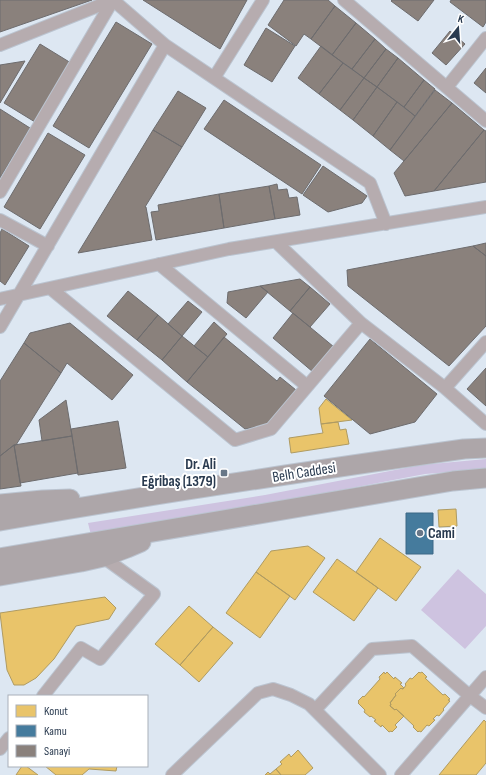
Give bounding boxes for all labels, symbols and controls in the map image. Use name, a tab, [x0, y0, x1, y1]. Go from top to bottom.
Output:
north arrow	[438, 8, 478, 48]
text: K	[456, 12, 466, 26]
place label: Dr. Ali Eğribaş (1379)	[142, 455, 216, 491]
street label: Belh Caddesi	[271, 458, 337, 487]
marker: Dr. Ali Eğribaş (1379)	[219, 468, 229, 478]
place label: Cami	[428, 524, 455, 543]
marker: Cami	[415, 528, 425, 538]
legend	[8, 695, 148, 767]
text: Konut	[44, 704, 68, 719]
text: Kamu	[44, 724, 67, 739]
text: Sanayi	[44, 744, 70, 759]

